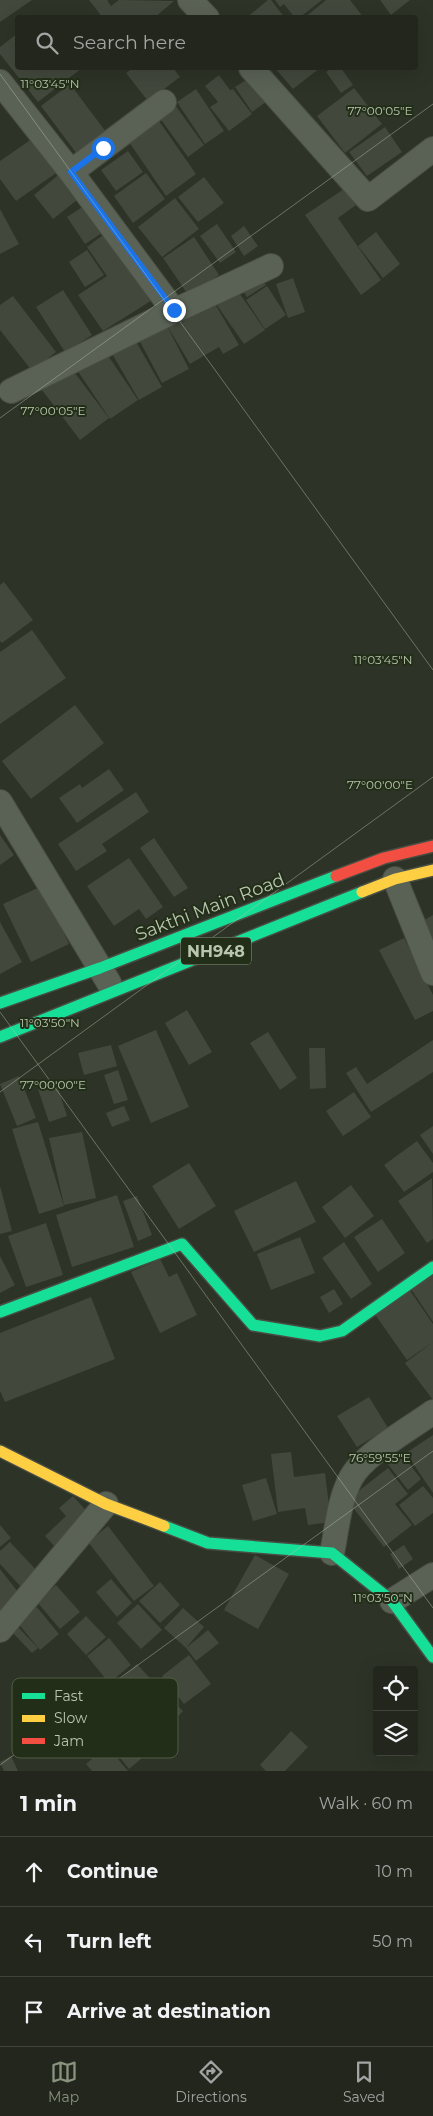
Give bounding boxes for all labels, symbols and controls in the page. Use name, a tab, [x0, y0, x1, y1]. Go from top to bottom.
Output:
search box	[15, 15, 418, 70]
icon: search	[33, 29, 61, 57]
text: Search here	[73, 31, 186, 54]
text: 11°03'45"N	[20, 76, 80, 91]
text: 77°00'05"E	[348, 103, 412, 118]
route start	[92, 137, 115, 160]
route end	[163, 299, 186, 322]
text: 77°00'05"E	[21, 403, 85, 418]
text: 11°03'45"N	[353, 652, 413, 667]
text: 77°00'00"E	[347, 777, 413, 792]
street label: Sakthi Main Road	[132, 868, 288, 946]
road number: NH948	[181, 938, 251, 964]
text: 11°03'50"N	[20, 1015, 80, 1030]
text: 77°00'00"E	[20, 1077, 86, 1092]
text: 76°59'55"E	[349, 1450, 411, 1465]
text: 11°03'50"N	[353, 1590, 413, 1605]
map controls	[373, 1666, 418, 1756]
button: locate	[373, 1666, 418, 1711]
legend	[12, 1678, 178, 1758]
text: Fast	[54, 1687, 84, 1705]
text: Slow	[54, 1709, 88, 1727]
button: layers	[373, 1711, 418, 1756]
text: Jam	[53, 1732, 84, 1750]
text: 1 min	[20, 1791, 77, 1816]
text: Walk · 60 m	[319, 1794, 413, 1813]
icon: ahead	[20, 1858, 48, 1886]
text: Continue	[67, 1860, 158, 1883]
text: 10 m	[375, 1862, 413, 1881]
icon: left	[20, 1928, 48, 1956]
text: Turn left	[67, 1930, 152, 1953]
text: 50 m	[372, 1932, 413, 1951]
icon: arrive	[20, 1998, 48, 2026]
text: Arrive at destination	[67, 2000, 271, 2023]
tab: Map	[48, 2058, 79, 2106]
tab: Directions	[175, 2058, 247, 2106]
tab: Saved	[343, 2058, 385, 2106]

